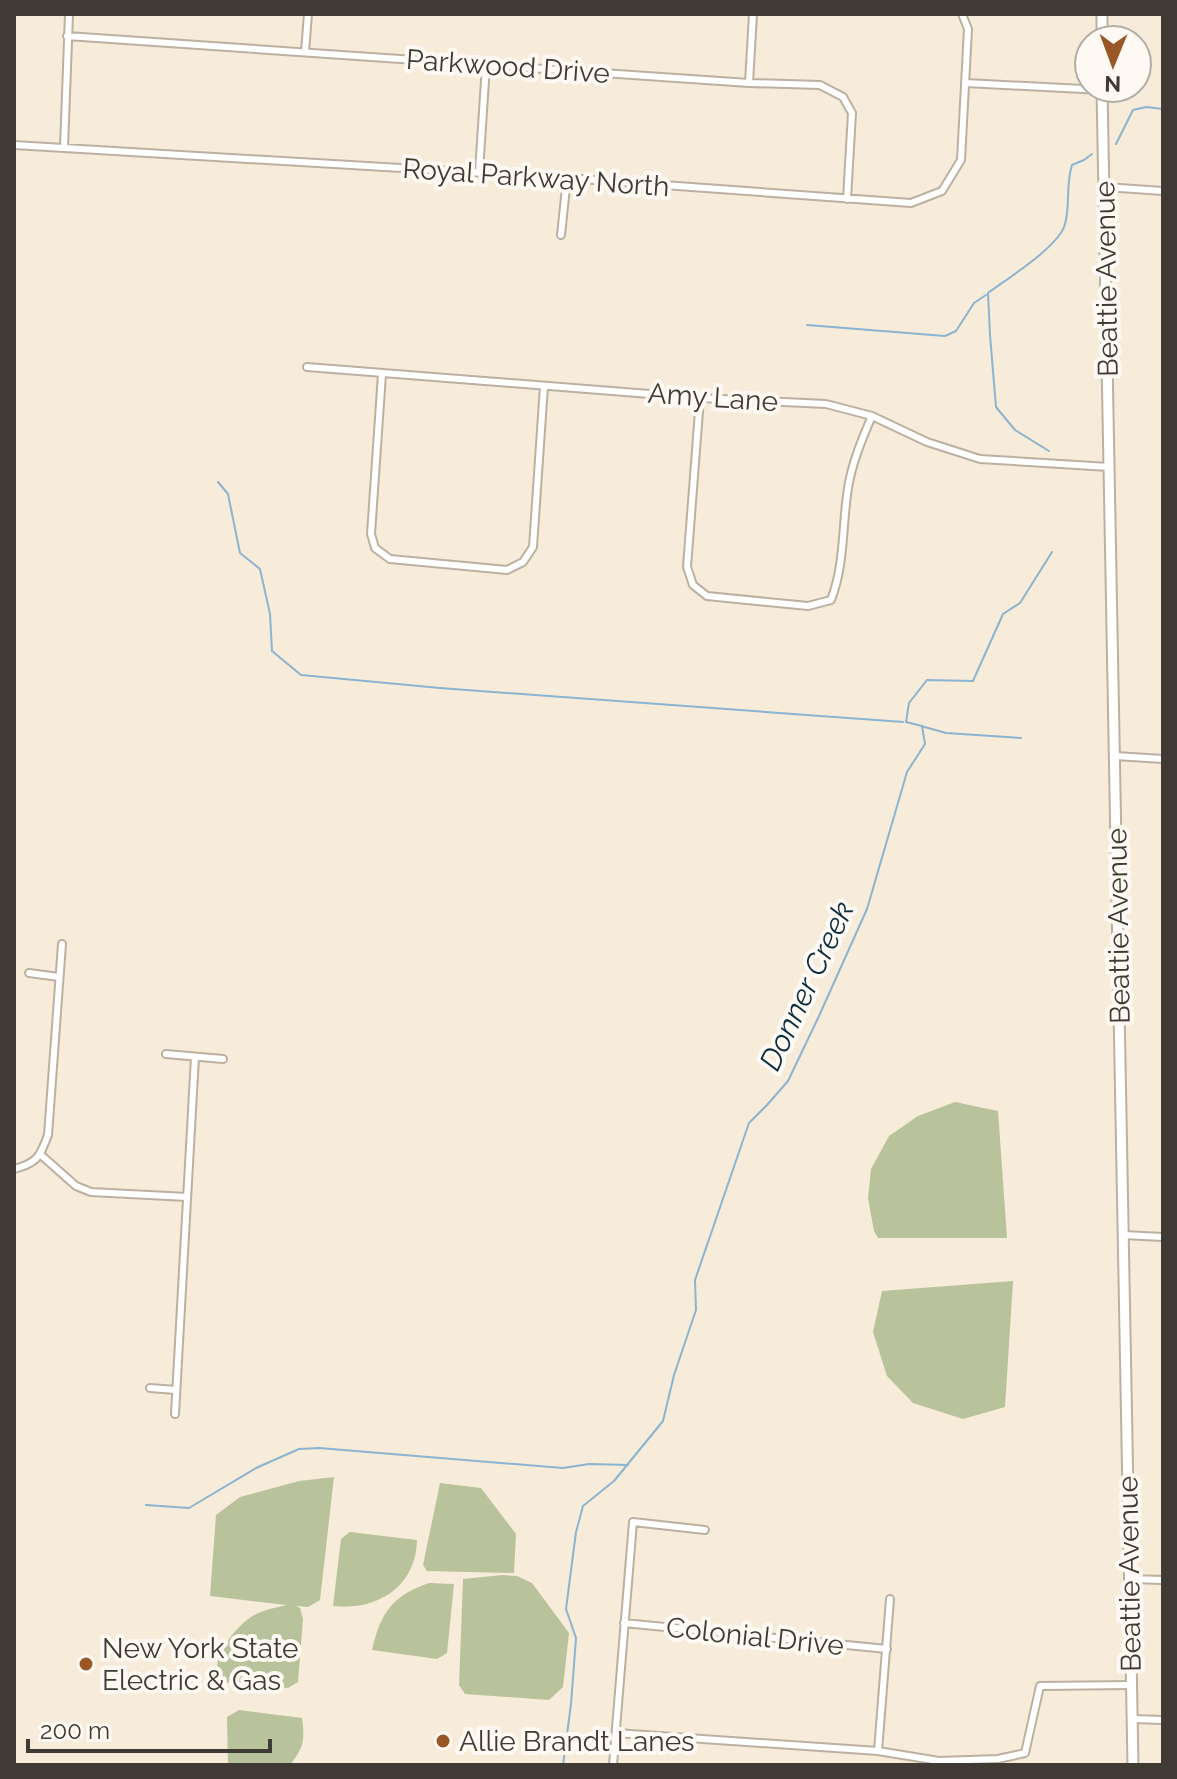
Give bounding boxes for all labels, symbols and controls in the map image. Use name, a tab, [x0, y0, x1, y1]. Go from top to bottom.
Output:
north arrow	[1073, 24, 1153, 104]
street label: Parkwood Drive	[405, 43, 611, 90]
text: N	[1104, 71, 1121, 97]
street label: Royal Parkway North	[401, 152, 671, 203]
street label: Beattie Avenue	[1088, 181, 1125, 377]
street label: Amy Lane	[647, 376, 779, 419]
street label: Beattie Avenue	[1100, 828, 1137, 1024]
water label: Donner Creek	[752, 896, 861, 1076]
street label: Beattie Avenue	[1111, 1476, 1148, 1672]
street label: Colonial Drive	[664, 1611, 845, 1662]
place label: New York State Electric & Gas	[102, 1632, 299, 1697]
marker: New York State Electric & Gas	[77, 1655, 95, 1673]
scale bar	[28, 1703, 270, 1753]
text: 200 m	[40, 1716, 110, 1745]
place label: Allie Brandt Lanes	[459, 1725, 695, 1758]
marker: Allie Brandt Lanes	[434, 1732, 452, 1750]

